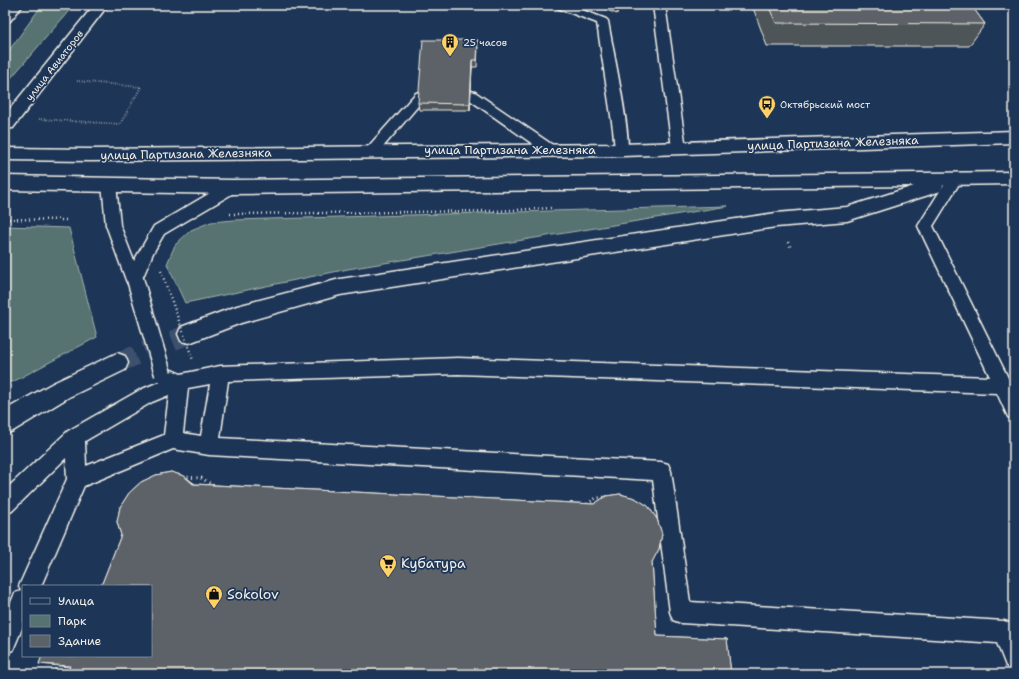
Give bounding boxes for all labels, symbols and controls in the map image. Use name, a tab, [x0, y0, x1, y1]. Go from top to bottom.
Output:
street label: улица Авиаторов	[23, 27, 86, 103]
building icon: 25 часов	[440, 32, 460, 57]
place label: 25 часов	[463, 36, 507, 49]
bus stop icon: Октябрьский мост	[757, 94, 777, 119]
place label: Октябрьский мост	[780, 98, 871, 111]
street label: улица Партизана Железняка	[747, 132, 919, 154]
street label: улица Партизана Железняка	[424, 142, 596, 158]
street label: улица Партизана Железняка	[100, 144, 272, 163]
supermarket icon: Кубатура	[378, 553, 398, 578]
place label: Кубатура	[401, 554, 466, 572]
shop icon: Sokolov	[204, 584, 224, 609]
legend	[22, 585, 152, 657]
place label: Sokolov	[227, 585, 279, 603]
text: Улица	[58, 593, 95, 609]
text: Парк	[58, 613, 87, 629]
text: Здание	[58, 633, 102, 649]

